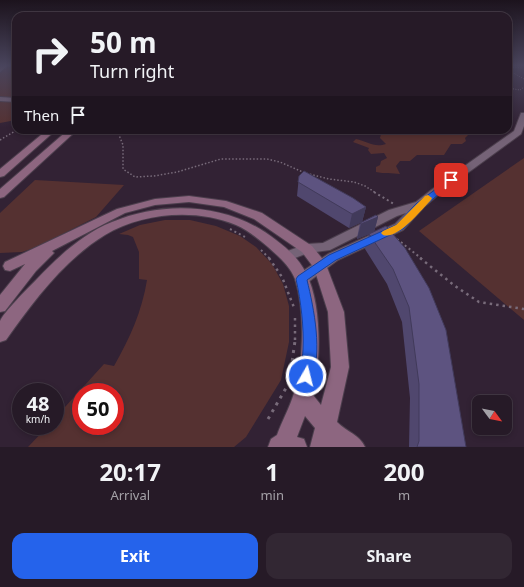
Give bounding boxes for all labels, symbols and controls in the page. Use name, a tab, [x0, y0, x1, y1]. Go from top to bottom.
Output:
text: 50 m	[90, 23, 157, 61]
icon: right	[24, 28, 76, 80]
text: Turn right	[90, 59, 174, 83]
icon: arrive	[67, 104, 89, 126]
text: Then	[24, 105, 59, 125]
pin	[434, 163, 468, 197]
icon: arrive	[440, 169, 462, 191]
position arrow	[285, 355, 327, 397]
speed limit sign: 50	[72, 383, 124, 435]
text: 48	[27, 390, 49, 417]
north arrow	[472, 395, 512, 435]
map controls	[472, 395, 512, 435]
text: km/h	[26, 412, 50, 426]
text: 20:17	[99, 455, 161, 488]
text: 1	[265, 455, 279, 488]
text: 200	[383, 455, 425, 488]
text: Arrival	[110, 486, 150, 504]
text: min	[260, 486, 284, 504]
text: m	[398, 486, 410, 504]
button: Exit	[12, 533, 258, 579]
button: Share	[266, 533, 512, 579]

